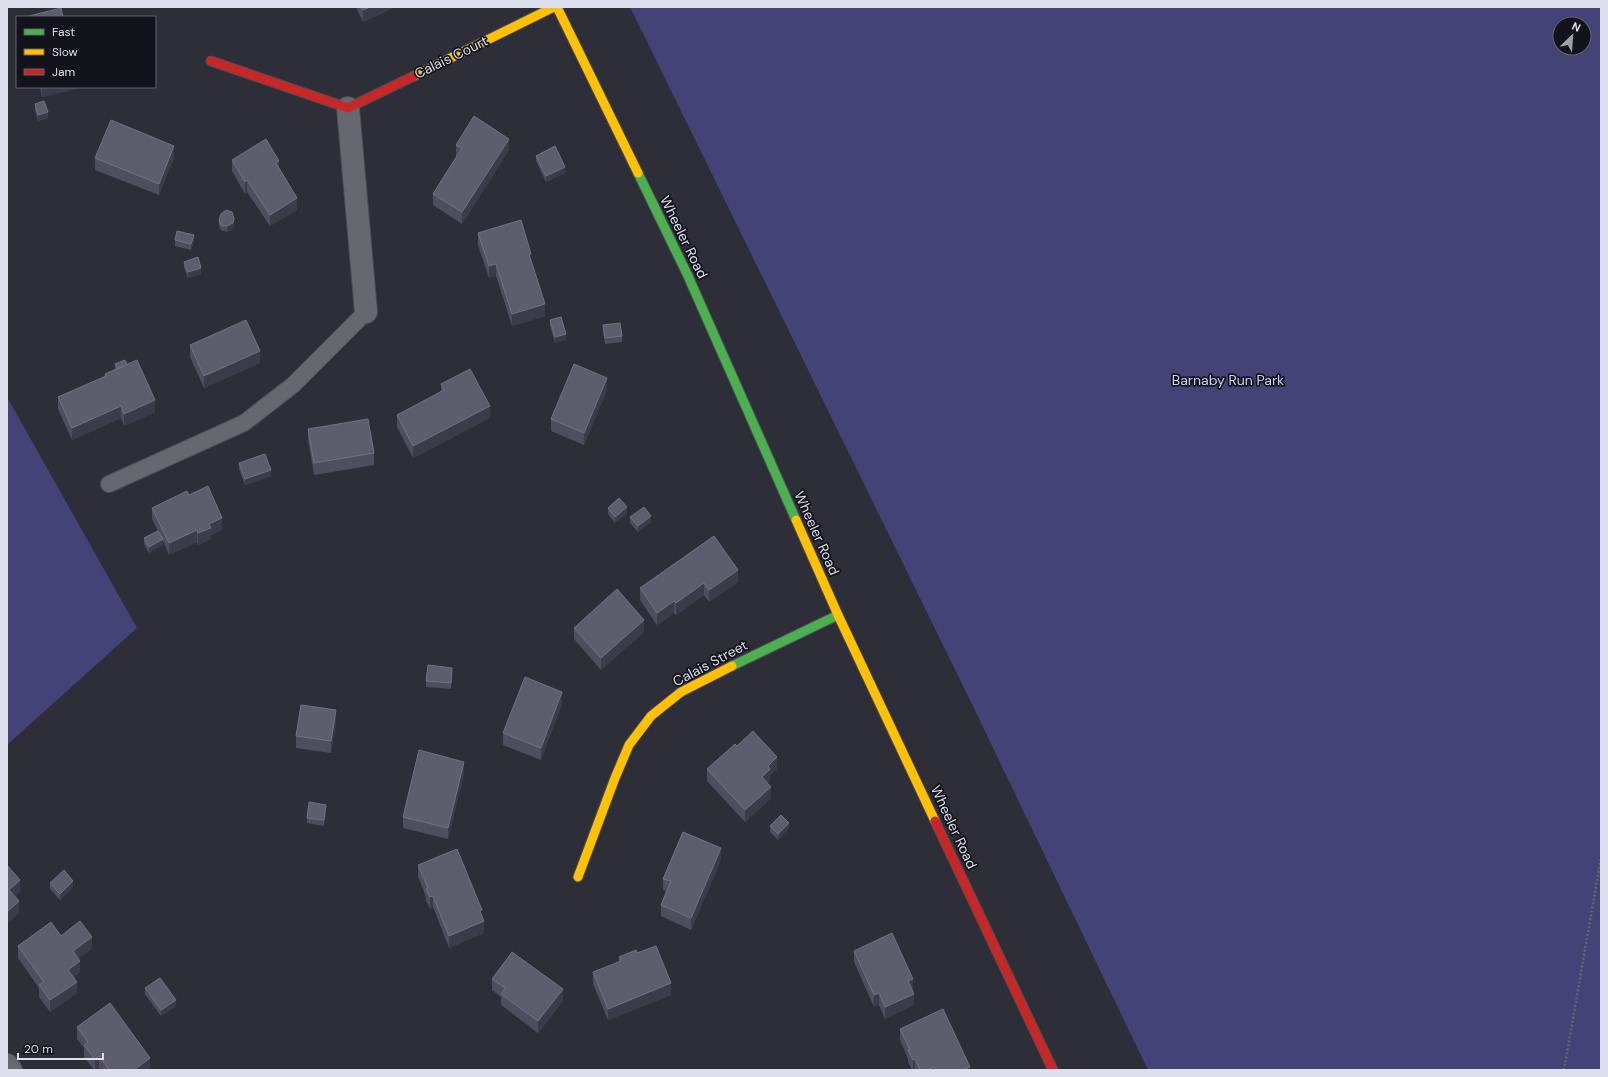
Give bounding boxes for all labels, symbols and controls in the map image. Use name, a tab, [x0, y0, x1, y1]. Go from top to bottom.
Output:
legend	[16, 16, 156, 88]
north arrow	[1552, 16, 1592, 56]
text: N	[1570, 19, 1583, 35]
text: Fast	[52, 24, 75, 40]
street label: Calais Court	[411, 31, 491, 83]
text: Slow	[52, 44, 78, 60]
text: Jam	[52, 64, 75, 80]
street label: Wheeler Road	[656, 193, 712, 281]
park label: Barnaby Run Park	[1172, 371, 1284, 389]
street label: Wheeler Road	[790, 488, 844, 578]
street label: Calais Street	[669, 636, 751, 690]
street label: Wheeler Road	[927, 782, 981, 872]
scale bar	[18, 1035, 103, 1061]
text: 20 m	[24, 1041, 53, 1057]

